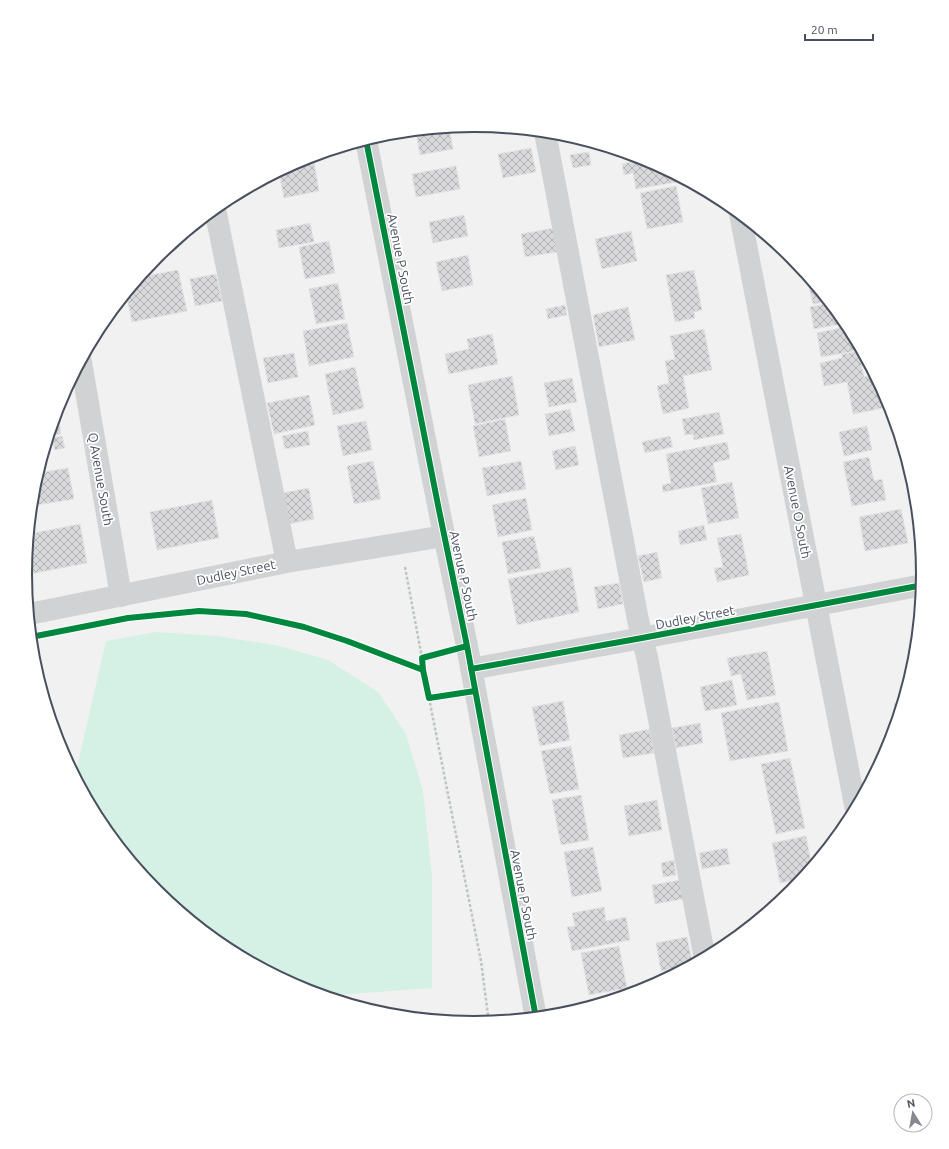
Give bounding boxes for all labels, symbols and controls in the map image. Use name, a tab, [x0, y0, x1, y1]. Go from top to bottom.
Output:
scale bar	[805, 16, 873, 42]
text: 20 m	[811, 23, 838, 36]
street label: Avenue P South	[385, 213, 417, 305]
street label: Q Avenue South	[85, 431, 116, 527]
street label: Avenue O South	[782, 464, 814, 560]
street label: Avenue P South	[448, 530, 480, 622]
street label: Dudley Street	[195, 557, 277, 587]
street label: Dudley Street	[654, 602, 736, 632]
street label: Avenue P South	[508, 849, 540, 941]
north arrow	[893, 1093, 933, 1133]
text: N	[906, 1097, 916, 1110]

